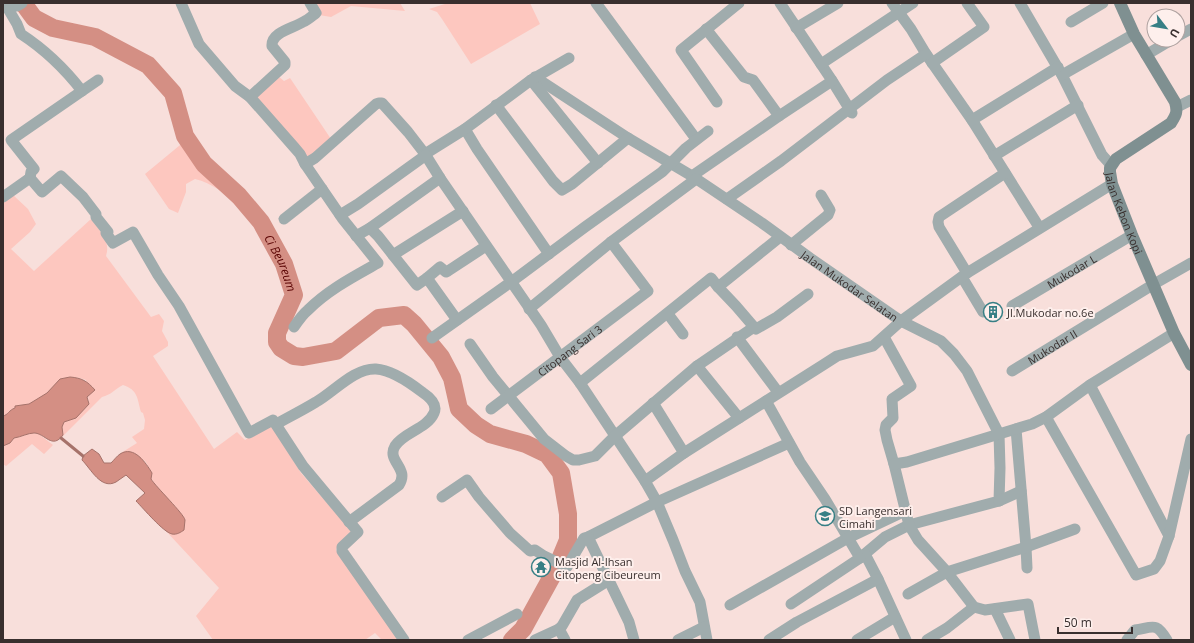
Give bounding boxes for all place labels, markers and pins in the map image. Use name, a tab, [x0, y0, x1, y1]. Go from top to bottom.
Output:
building icon: Jl.Mukodar no.6e	[982, 301, 1004, 323]
place label: Jl.Mukodar no.6e	[1006, 305, 1094, 320]
place label: SD Langensari Cimahi	[839, 503, 912, 531]
school or university icon: SD Langensari Cimahi	[814, 505, 836, 527]
place label: Masjid Al-Ihsan Citopeng Cibeureum	[555, 554, 661, 582]
temple icon: Masjid Al-Ihsan Citopeng Cibeureum	[530, 556, 552, 578]

